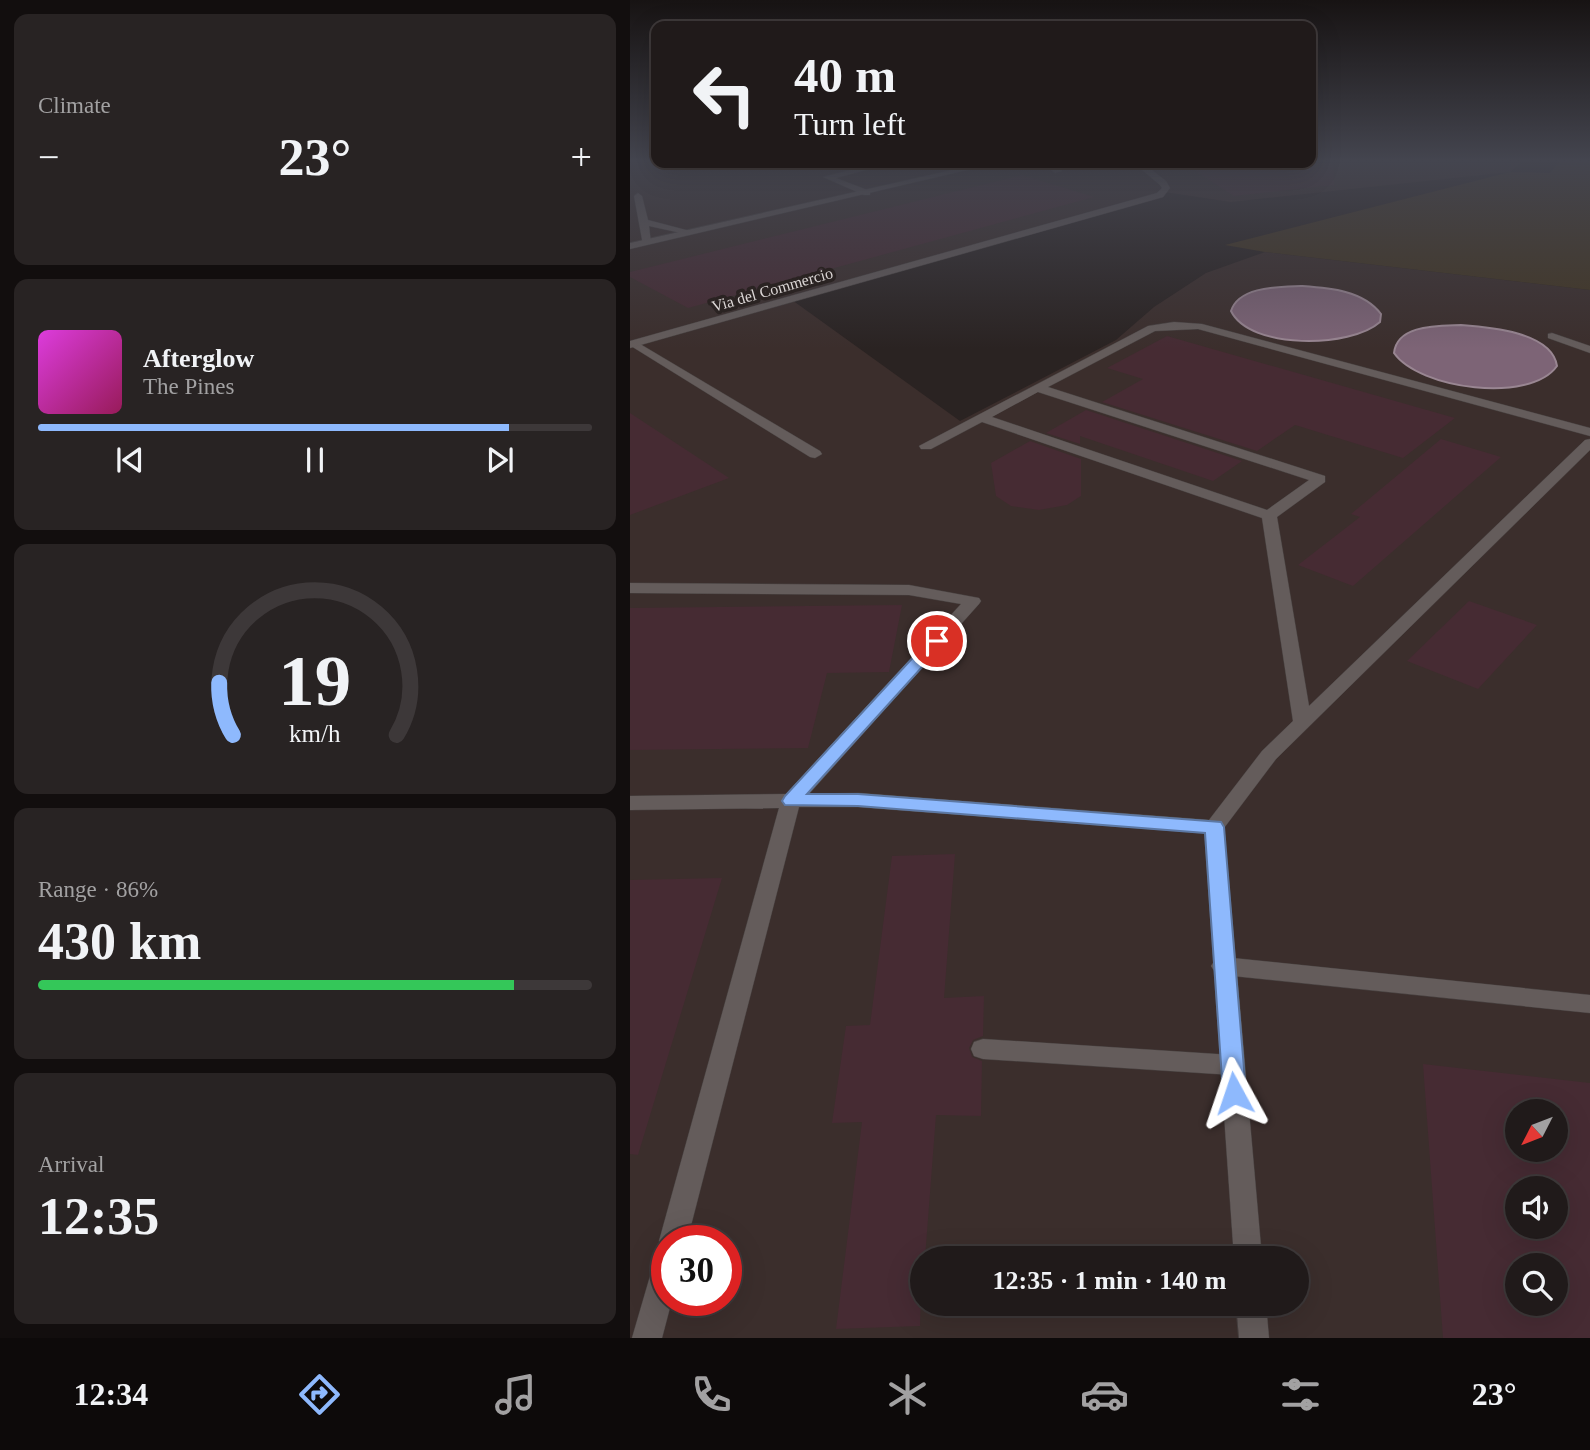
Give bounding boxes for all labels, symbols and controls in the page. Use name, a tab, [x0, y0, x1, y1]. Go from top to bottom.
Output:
text: 40 m	[794, 48, 896, 103]
icon: left	[679, 49, 770, 140]
text: Climate	[38, 93, 111, 118]
text: Turn left	[794, 106, 906, 142]
text: 23°	[279, 129, 351, 186]
text: −	[38, 136, 59, 178]
text: +	[571, 136, 592, 178]
street label: Via del Commercio	[710, 264, 835, 315]
text: Afterglow	[143, 344, 254, 373]
text: The Pines	[143, 374, 234, 399]
icon: previous	[111, 441, 149, 479]
icon: pause	[296, 441, 334, 479]
icon: next	[481, 441, 519, 479]
pin	[907, 611, 967, 671]
icon: arrive	[918, 622, 956, 660]
text: 19	[279, 640, 351, 721]
text: km/h	[289, 720, 341, 747]
text: Range · 86%	[38, 877, 158, 902]
text: 430 km	[38, 913, 201, 970]
position arrow	[1197, 1056, 1271, 1130]
north arrow	[1505, 1099, 1568, 1162]
map controls	[1505, 1099, 1568, 1316]
text: Arrival	[38, 1152, 104, 1177]
button: sound	[1505, 1176, 1568, 1239]
text: 12:35	[38, 1188, 159, 1245]
speed limit sign: 30	[651, 1225, 742, 1316]
button: search	[1505, 1253, 1568, 1316]
text: 12:35 · 1 min · 140 m	[993, 1266, 1227, 1295]
icon: directions	[295, 1370, 344, 1419]
icon: music	[491, 1370, 540, 1419]
icon: phone	[687, 1370, 736, 1419]
icon: climate	[883, 1370, 932, 1419]
icon: car	[1080, 1370, 1129, 1419]
icon: filters	[1276, 1370, 1325, 1419]
text: 12:34	[74, 1376, 148, 1412]
text: 23°	[1472, 1376, 1516, 1412]

